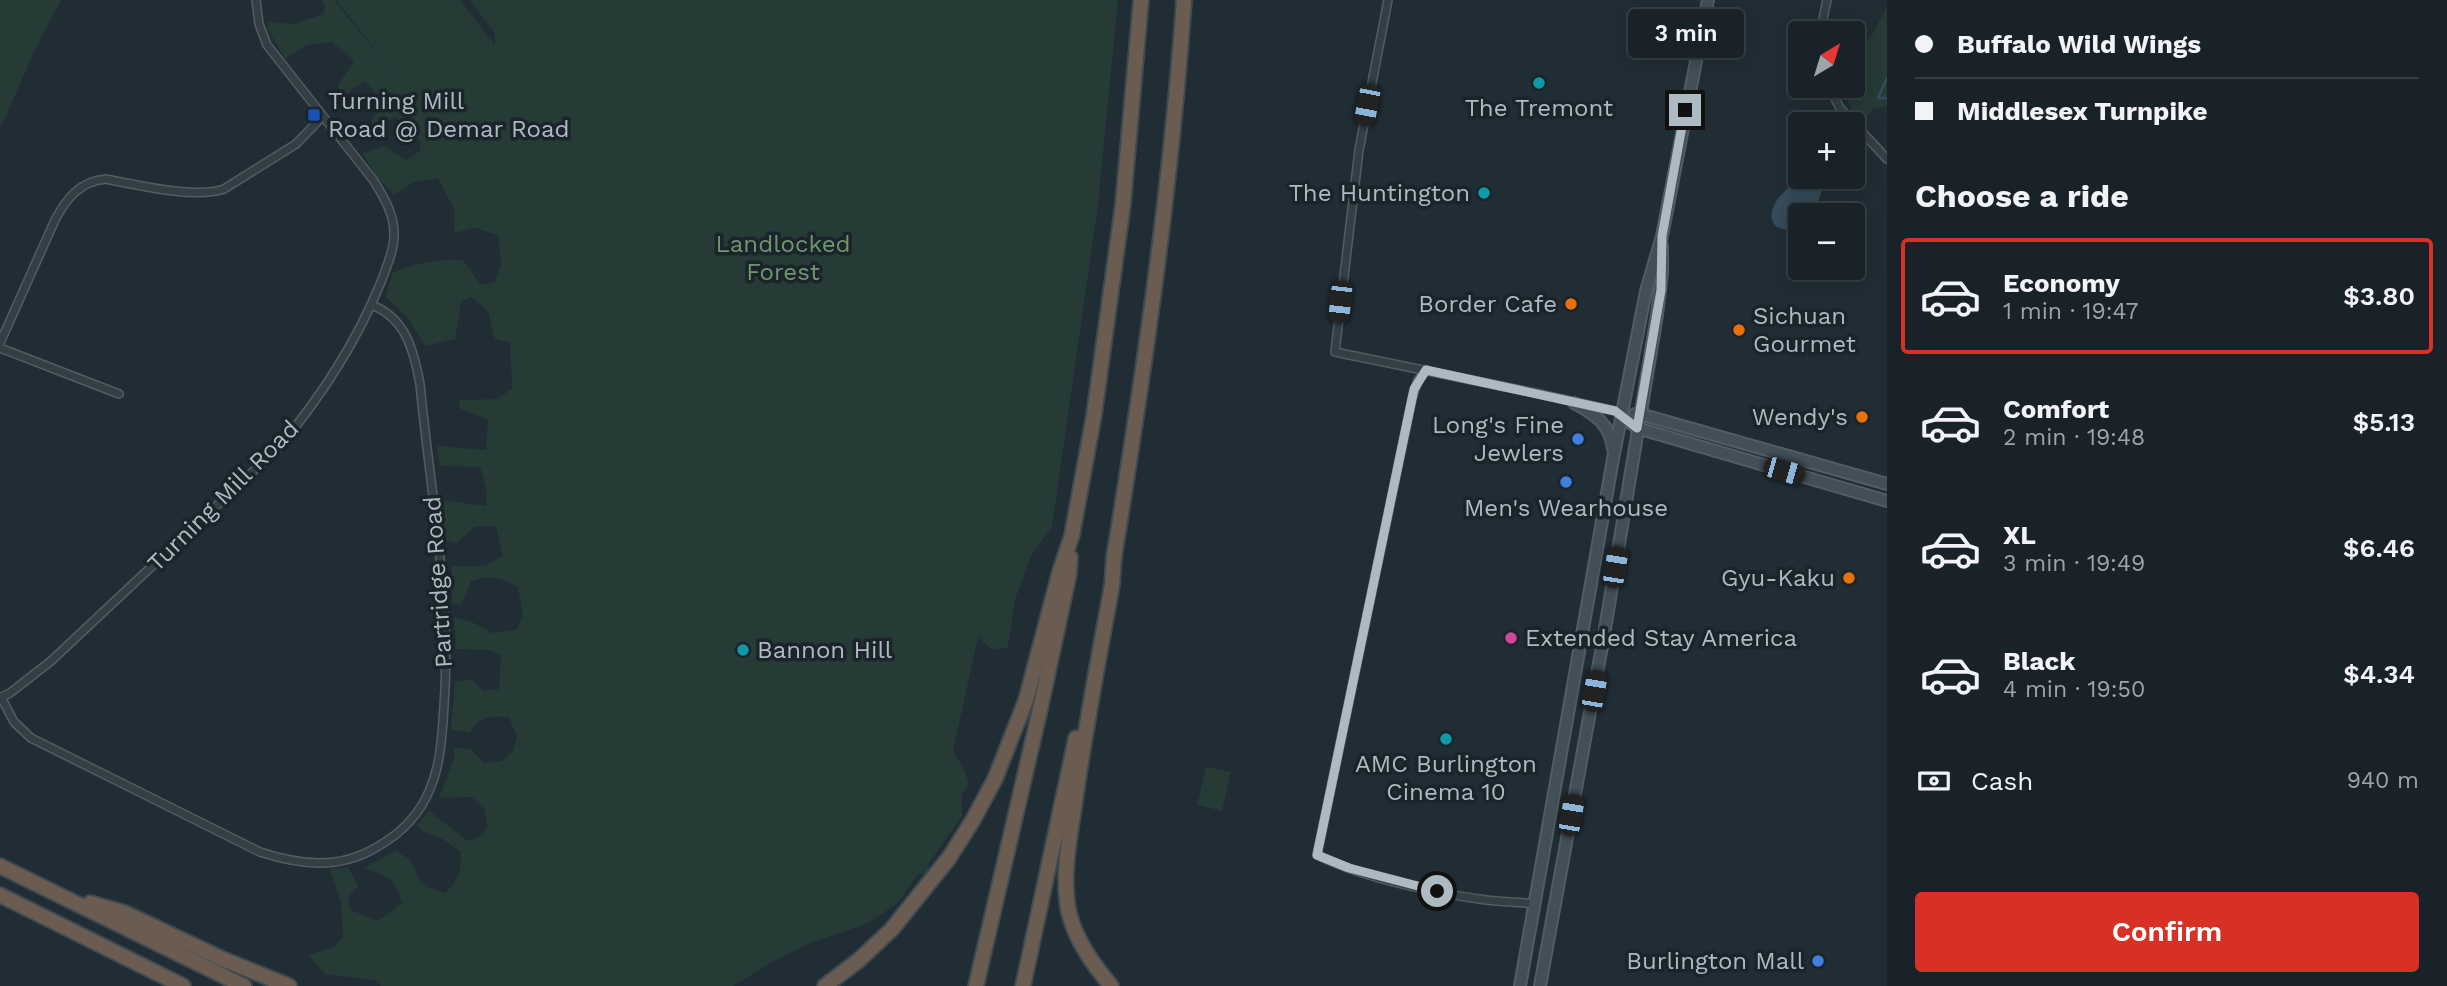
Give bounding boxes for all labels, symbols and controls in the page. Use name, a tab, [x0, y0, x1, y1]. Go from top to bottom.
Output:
callout: 3 min	[1627, 8, 1743, 57]
text: 3 min	[1654, 20, 1718, 47]
north arrow	[1788, 21, 1866, 98]
map controls	[1788, 21, 1865, 280]
text: Buffalo Wild Wings	[1957, 29, 2201, 59]
marker: The Tremont	[1531, 75, 1547, 91]
car	[1353, 82, 1382, 128]
place label: Turning Mill Road @ Demar Road	[328, 87, 570, 143]
place label: The Tremont	[1465, 94, 1613, 122]
route end	[1669, 94, 1701, 126]
text: Middlesex Turnpike	[1957, 96, 2207, 126]
marker: Turning Mill Road @ Demar Road	[306, 107, 322, 123]
button: +	[1788, 112, 1865, 189]
text: Choose a ride	[1915, 177, 2129, 215]
place label: The Huntington	[1289, 179, 1470, 207]
marker: The Huntington	[1476, 185, 1492, 201]
button: −	[1788, 203, 1865, 280]
park label: Landlocked Forest	[715, 230, 851, 286]
icon: car	[1919, 265, 1982, 328]
text: Economy	[2003, 268, 2120, 298]
car	[1328, 280, 1353, 324]
text: $3.80	[2343, 281, 2415, 311]
place label: Border Cafe	[1418, 290, 1557, 318]
marker: Border Cafe	[1563, 296, 1579, 312]
text: 1 min · 19:47	[2003, 298, 2138, 325]
place label: Sichuan Gourmet	[1753, 302, 1856, 358]
marker: Sichuan Gourmet	[1731, 322, 1747, 338]
icon: car	[1919, 391, 1982, 454]
text: Comfort	[2003, 394, 2109, 424]
place label: Wendy's	[1752, 403, 1848, 431]
text: $5.13	[2353, 407, 2415, 437]
marker: Wendy's	[1854, 409, 1870, 425]
place label: Long's Fine Jewlers	[1432, 411, 1564, 467]
street label: Turning Mill Road	[142, 415, 304, 577]
text: 2 min · 19:48	[2003, 424, 2145, 451]
marker: Long's Fine Jewlers	[1570, 431, 1586, 447]
car	[1761, 455, 1808, 487]
marker: Men's Wearhouse	[1558, 474, 1574, 490]
place label: Men's Wearhouse	[1464, 494, 1668, 522]
street label: Partridge Road	[418, 495, 458, 669]
icon: car	[1919, 517, 1982, 580]
text: XL	[2003, 520, 2036, 550]
text: $6.46	[2343, 533, 2415, 563]
car	[1602, 545, 1629, 589]
text: 3 min · 19:49	[2003, 550, 2145, 577]
place label: Gyu-Kaku	[1721, 564, 1835, 592]
marker: Gyu-Kaku	[1841, 570, 1857, 586]
place label: Extended Stay America	[1525, 624, 1797, 652]
marker: Extended Stay America	[1503, 630, 1519, 646]
place label: Bannon Hill	[757, 636, 893, 664]
marker: Bannon Hill	[735, 642, 751, 658]
icon: car	[1919, 643, 1982, 706]
text: Black	[2003, 646, 2075, 676]
text: $4.34	[2343, 659, 2415, 689]
car	[1581, 668, 1608, 714]
text: 4 min · 19:50	[2003, 676, 2145, 703]
marker: AMC Burlington Cinema 10	[1438, 731, 1454, 747]
place label: AMC Burlington Cinema 10	[1355, 750, 1537, 806]
icon: cash	[1915, 762, 1953, 800]
text: Cash	[1971, 766, 2033, 796]
text: 940 m	[2347, 767, 2419, 794]
car	[1558, 792, 1585, 838]
route start	[1421, 875, 1453, 907]
button: Confirm	[1915, 892, 2419, 972]
place label: Burlington Mall	[1626, 947, 1805, 975]
marker: Burlington Mall	[1810, 953, 1826, 969]

